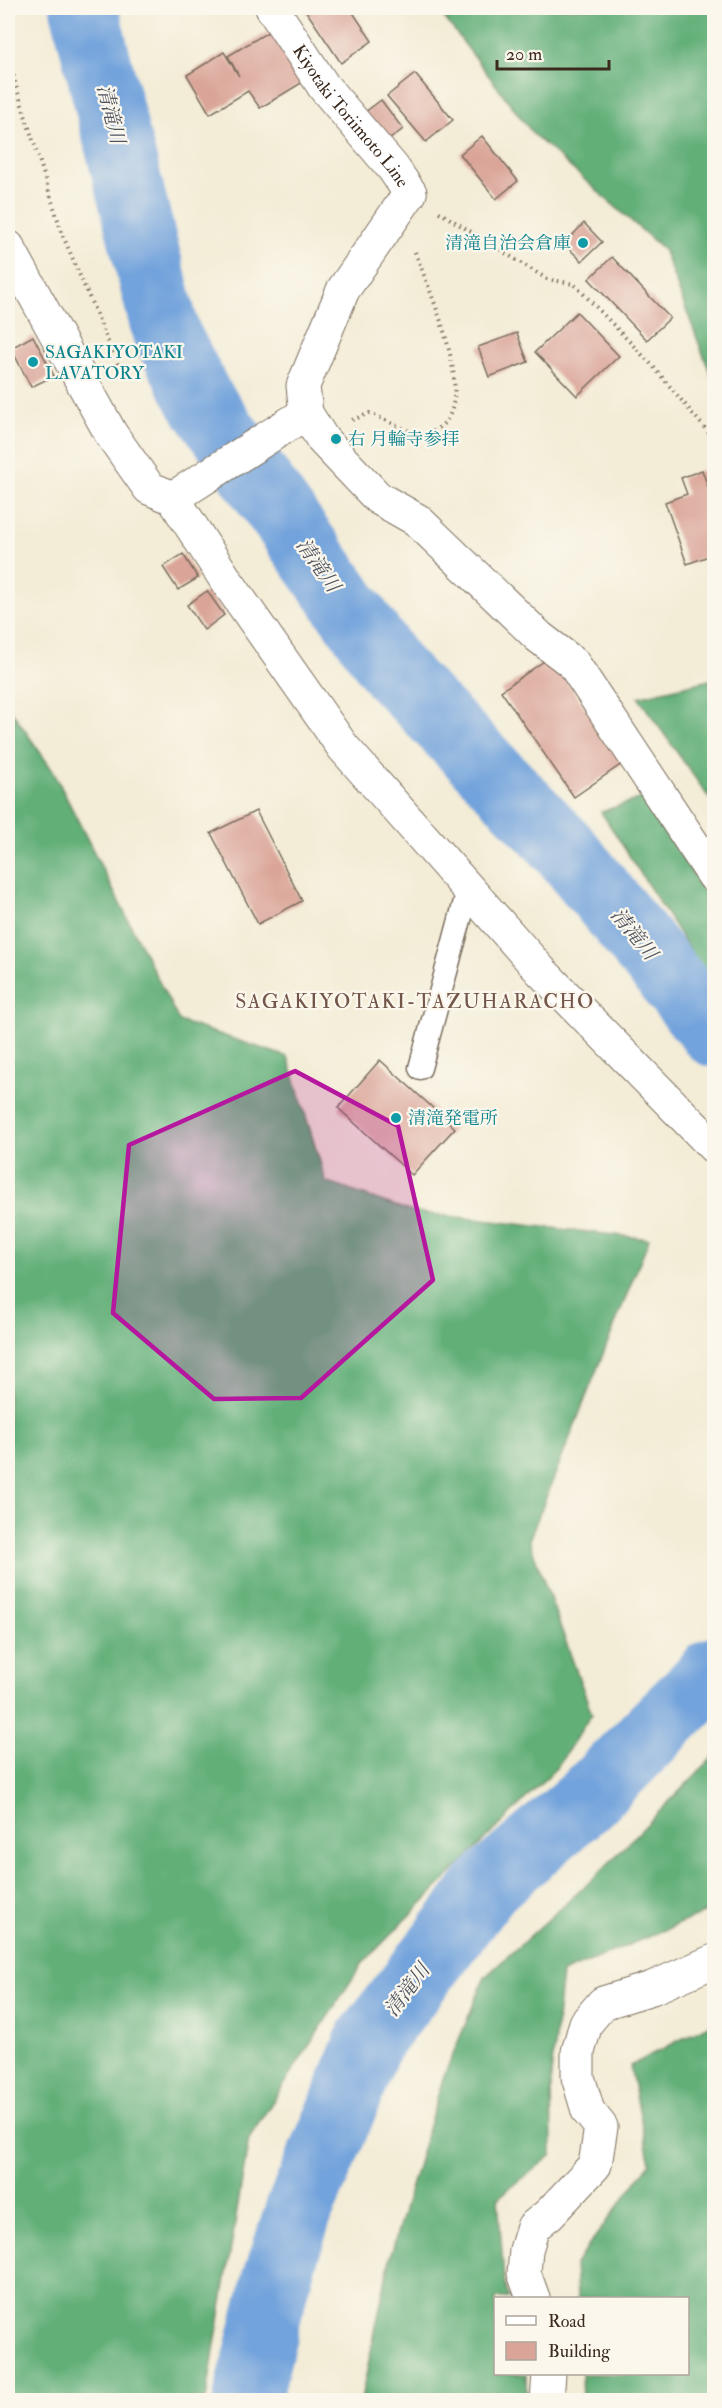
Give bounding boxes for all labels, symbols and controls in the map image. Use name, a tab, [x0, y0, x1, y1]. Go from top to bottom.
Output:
scale bar	[497, 33, 610, 71]
street label: Kiyotaki Toriimoto Line	[288, 40, 415, 192]
text: 20 m	[506, 43, 542, 66]
water label: 清滝川	[92, 82, 131, 148]
place label: 清滝自治会倉庫	[445, 232, 571, 255]
marker: 清滝自治会倉庫	[576, 236, 590, 250]
place label: SAGAKIYOTAKI LAVATORY	[45, 341, 183, 385]
marker: SAGAKIYOTAKI LAVATORY	[26, 355, 40, 369]
place label: 右 月輪寺参拝	[348, 428, 460, 451]
marker: 右 月輪寺参拝	[329, 432, 343, 446]
water label: 清滝川	[291, 533, 347, 598]
water label: 清滝川	[605, 903, 664, 967]
district label: SAGAKIYOTAKI-TAZUHARACHO	[235, 989, 595, 1014]
place label: 清滝発電所	[408, 1107, 498, 1130]
marker: 清滝発電所	[389, 1111, 403, 1125]
water label: 清滝川	[379, 1957, 436, 2021]
legend	[494, 2297, 689, 2375]
text: Road	[548, 2310, 586, 2333]
text: Building	[548, 2340, 611, 2363]

